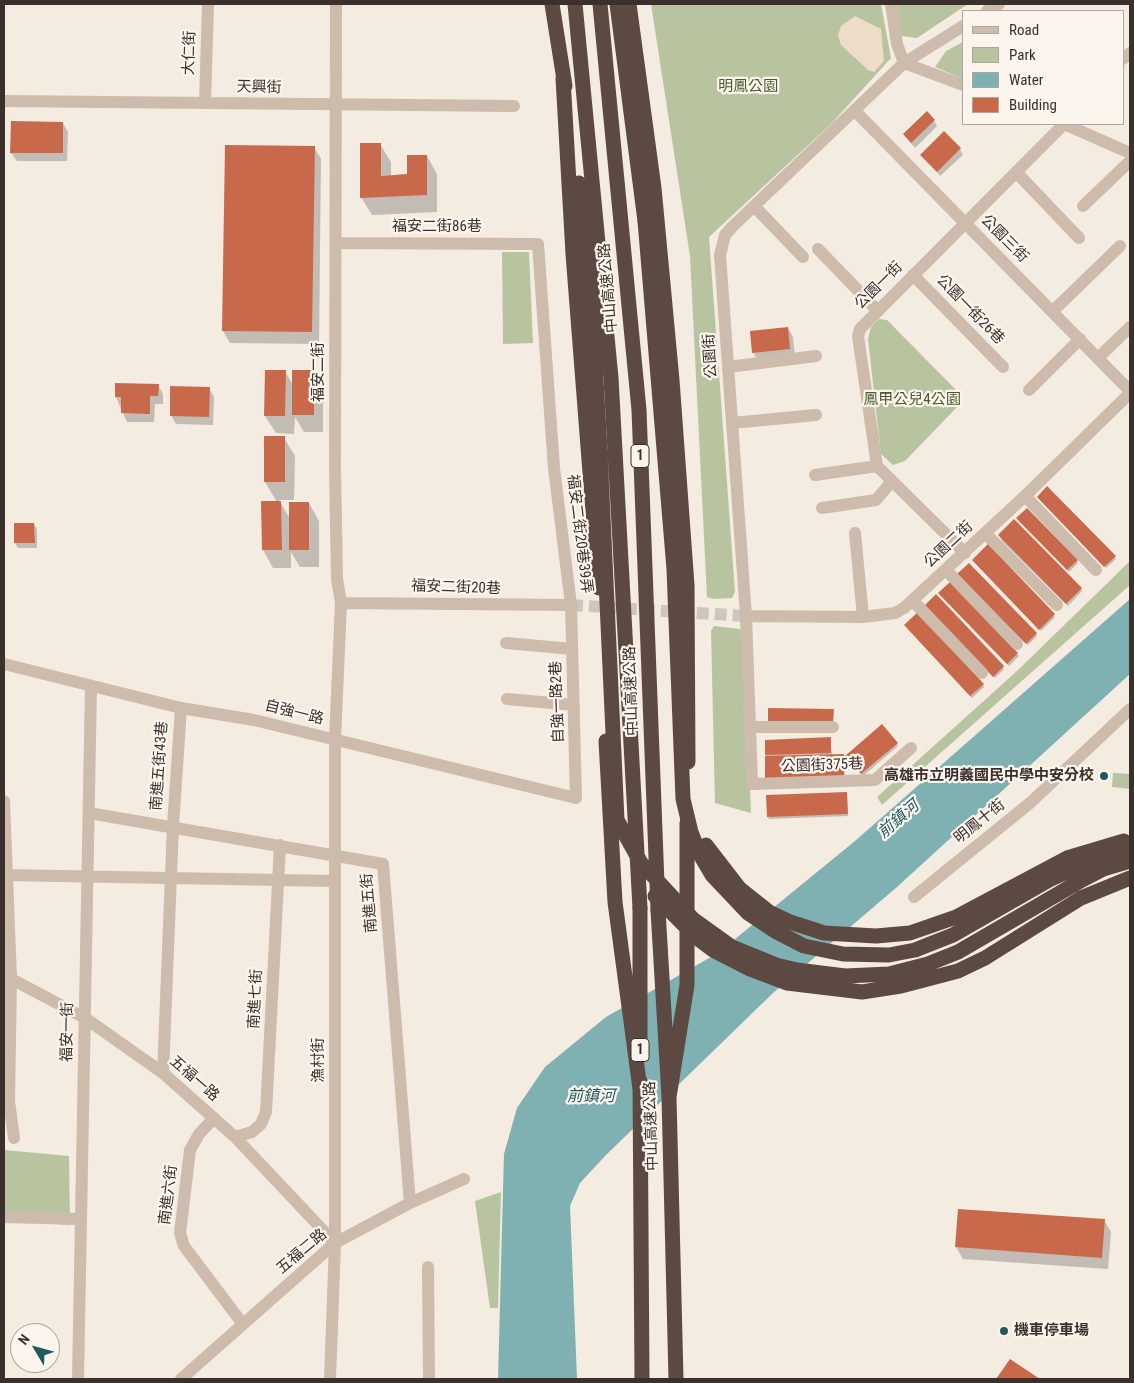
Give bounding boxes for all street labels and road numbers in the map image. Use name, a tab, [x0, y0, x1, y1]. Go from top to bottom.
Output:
street label: 大仁街	[180, 30, 200, 76]
street label: 天興街	[236, 79, 282, 97]
street label: 公園三街	[976, 211, 1032, 267]
street label: 福安二街86巷	[392, 218, 482, 236]
street label: 中山高速公路	[596, 242, 622, 334]
street label: 公園一街	[851, 258, 907, 314]
street label: 公園一街26巷	[932, 271, 1008, 349]
street label: 公園街	[700, 333, 722, 379]
street label: 福安二街	[310, 342, 328, 402]
road number: 1	[631, 444, 649, 468]
street label: 福安二街20巷39弄	[563, 474, 595, 594]
street label: 公園二街	[921, 518, 977, 572]
street label: 福安二街20巷	[411, 577, 501, 599]
street label: 中山高速公路	[621, 646, 643, 736]
street label: 自強一路2巷	[548, 661, 568, 743]
street label: 自強一路	[263, 697, 325, 729]
street label: 南進五街43巷	[148, 721, 172, 811]
street label: 公園街375巷	[781, 756, 863, 776]
street label: 明鳳十街	[951, 796, 1009, 848]
street label: 南進五街	[358, 872, 382, 934]
street label: 南進七街	[245, 969, 267, 1029]
street label: 福安一街	[58, 1002, 78, 1062]
street label: 漁村街	[310, 1038, 328, 1082]
road number: 1	[631, 1038, 649, 1062]
street label: 五福一路	[165, 1053, 223, 1105]
street label: 中山高速公路	[641, 1081, 663, 1171]
street label: 南進六街	[156, 1164, 182, 1226]
street label: 五福二路	[273, 1226, 331, 1278]

